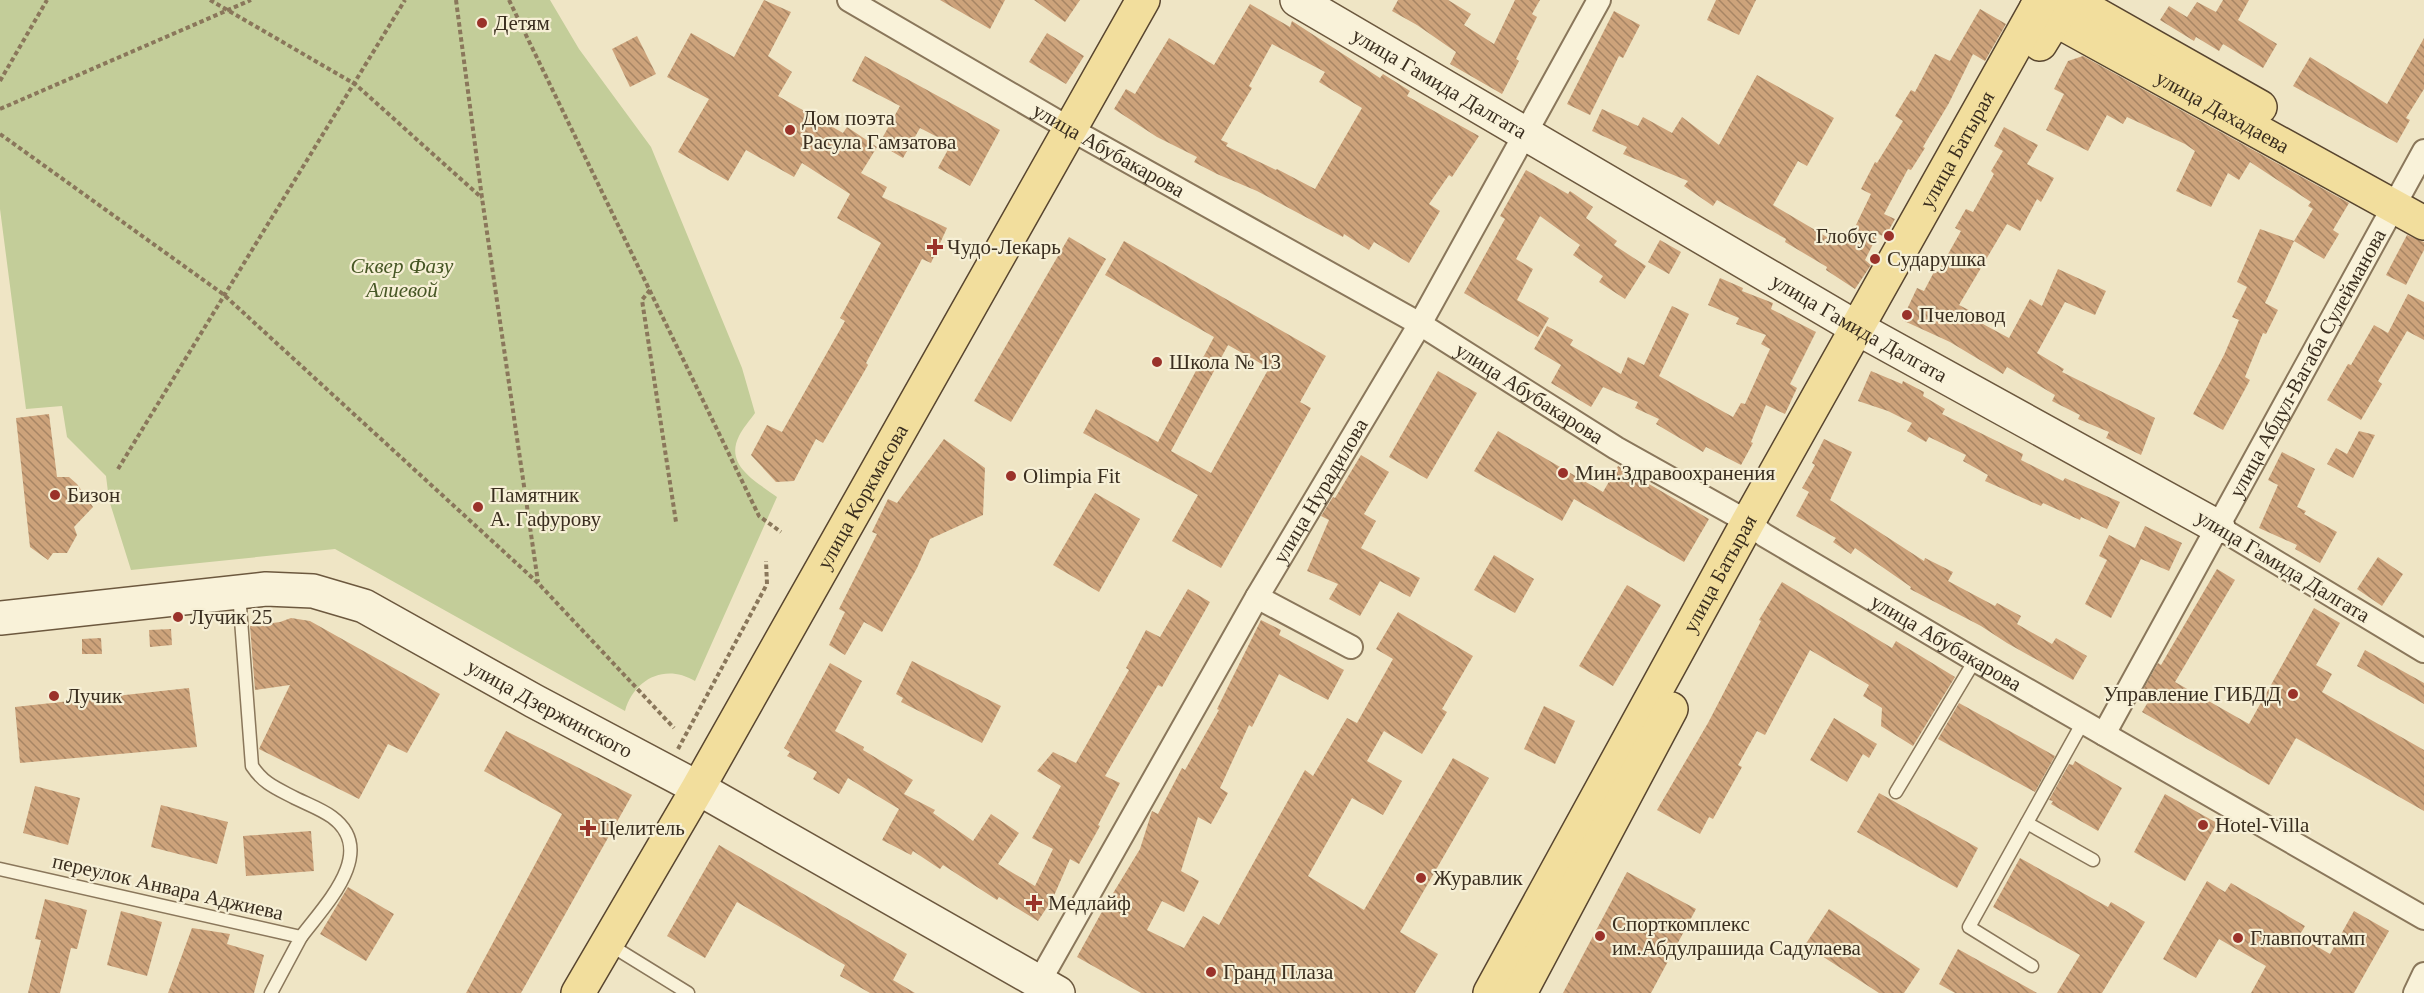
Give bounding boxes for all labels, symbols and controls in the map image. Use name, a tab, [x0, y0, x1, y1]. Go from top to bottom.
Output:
place label: Детям	[494, 11, 550, 35]
marker: Детям	[475, 16, 489, 30]
street label: улица Гамида Далгата	[1348, 23, 1532, 144]
street label: улица Дахадаева	[2152, 65, 2294, 159]
street label: улица Батырая	[1915, 86, 2000, 213]
street label: улица Абубакарова	[1028, 98, 1190, 203]
place label: Дом поэта Расула Гамзатова	[802, 106, 957, 154]
marker: Дом поэта Расула Гамзатова	[783, 123, 797, 137]
place label: Глобус	[1816, 224, 1877, 248]
street label: улица Абдул-Вагаба Сулейманова	[2224, 224, 2391, 502]
marker: Глобус	[1882, 229, 1896, 243]
place label: Чудо-Лекарь	[947, 235, 1061, 259]
marker: Чудо-Лекарь	[928, 240, 942, 254]
place label: Сударушка	[1887, 247, 1986, 271]
marker: Сударушка	[1868, 252, 1882, 266]
park label: Сквер Фазу Алиевой	[351, 254, 454, 302]
street label: улица Гамида Далгата	[1767, 269, 1952, 388]
place label: Пчеловод	[1919, 303, 2006, 327]
marker: Пчеловод	[1900, 308, 1914, 322]
street label: улица Абубакарова	[1451, 337, 1608, 449]
place label: Школа № 13	[1169, 350, 1281, 374]
marker: Школа № 13	[1150, 355, 1164, 369]
street label: улица Нурадилова	[1268, 414, 1373, 568]
street label: улица Коркмасова	[812, 419, 913, 573]
place label: Мин.Здравоохранения	[1575, 461, 1776, 485]
place label: Olimpia Fit	[1023, 464, 1121, 488]
marker: Мин.Здравоохранения	[1556, 466, 1570, 480]
marker: Olimpia Fit	[1004, 469, 1018, 483]
place label: Бизон	[67, 483, 120, 507]
place label: Памятник А. Гафурову	[490, 483, 601, 531]
marker: Бизон	[48, 488, 62, 502]
marker: Памятник А. Гафурову	[471, 500, 485, 514]
street label: улица Гамида Далгата	[2192, 505, 2375, 628]
street label: улица Батырая	[1678, 510, 1762, 637]
street label: улица Абубакарова	[1867, 589, 2026, 696]
place label: Лучик 25	[190, 605, 272, 629]
marker: Лучик 25	[171, 610, 185, 624]
street label: улица Дзержинского	[463, 654, 637, 763]
place label: Управление ГИБДД	[2103, 682, 2281, 706]
place label: Лучик	[66, 684, 123, 708]
marker: Управление ГИБДД	[2286, 687, 2300, 701]
marker: Лучик	[47, 689, 61, 703]
place label: Hotel-Villa	[2215, 813, 2310, 837]
place label: Целитель	[600, 816, 685, 840]
marker: Hotel-Villa	[2196, 818, 2210, 832]
marker: Целитель	[581, 821, 595, 835]
street label: переулок Анвара Аджиева	[50, 849, 286, 925]
place label: Журавлик	[1433, 866, 1523, 890]
marker: Журавлик	[1414, 871, 1428, 885]
place label: Медлайф	[1048, 891, 1131, 915]
marker: Медлайф	[1025, 894, 1043, 912]
place label: Спорткомплекс им.Абдулрашида Садулаева	[1612, 912, 1862, 960]
place label: Главпочтамп	[2250, 926, 2365, 950]
marker: Спорткомплекс им.Абдулрашида Садулаева	[1593, 929, 1607, 943]
marker: Главпочтамп	[2231, 931, 2245, 945]
place label: Гранд Плаза	[1223, 960, 1334, 984]
marker: Гранд Плаза	[1204, 965, 1218, 979]

